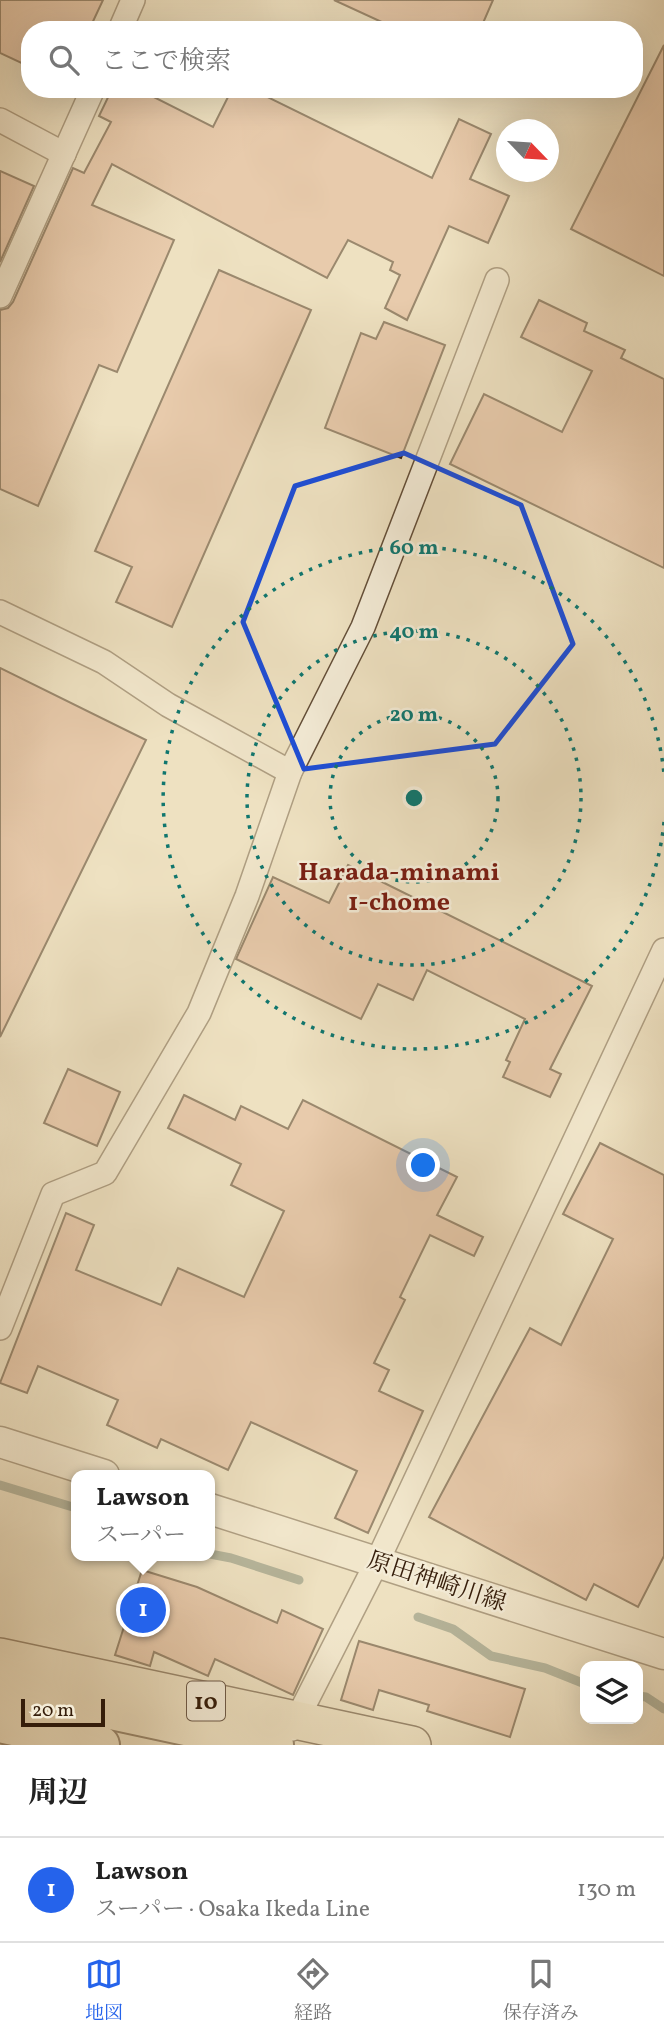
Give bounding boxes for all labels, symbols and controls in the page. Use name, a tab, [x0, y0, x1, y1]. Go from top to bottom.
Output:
search box	[21, 21, 643, 98]
icon: search	[45, 41, 83, 79]
text: ここで検索	[101, 44, 231, 80]
north arrow	[496, 119, 559, 182]
text: 60 m	[390, 534, 438, 563]
text: 40 m	[389, 618, 439, 647]
text: 20 m	[390, 701, 438, 730]
centre of rings	[402, 786, 426, 810]
district label: Harada-minami 1-chome	[298, 855, 500, 921]
your location	[406, 1148, 440, 1182]
popup	[71, 1470, 215, 1561]
text: Lawson	[96, 1480, 190, 1516]
text: スーパー	[96, 1520, 186, 1552]
street label: 原田神崎川線	[363, 1544, 510, 1621]
pin: 1	[120, 1584, 166, 1636]
map controls	[580, 1661, 643, 1724]
button: layers	[580, 1661, 643, 1724]
road number: 10	[187, 1682, 225, 1720]
scale bar	[21, 1696, 105, 1728]
text: 20 m	[32, 1698, 74, 1724]
text: 周辺	[28, 1773, 88, 1815]
text: Lawson	[95, 1854, 188, 1890]
text: 1	[46, 1874, 56, 1906]
text: 130 m	[577, 1874, 636, 1906]
text: スーパー · Osaka Ikeda Line	[95, 1894, 370, 1926]
tab: 地図	[85, 1955, 123, 2027]
tab: 経路	[294, 1955, 332, 2027]
tab: 保存済み	[503, 1955, 579, 2027]

